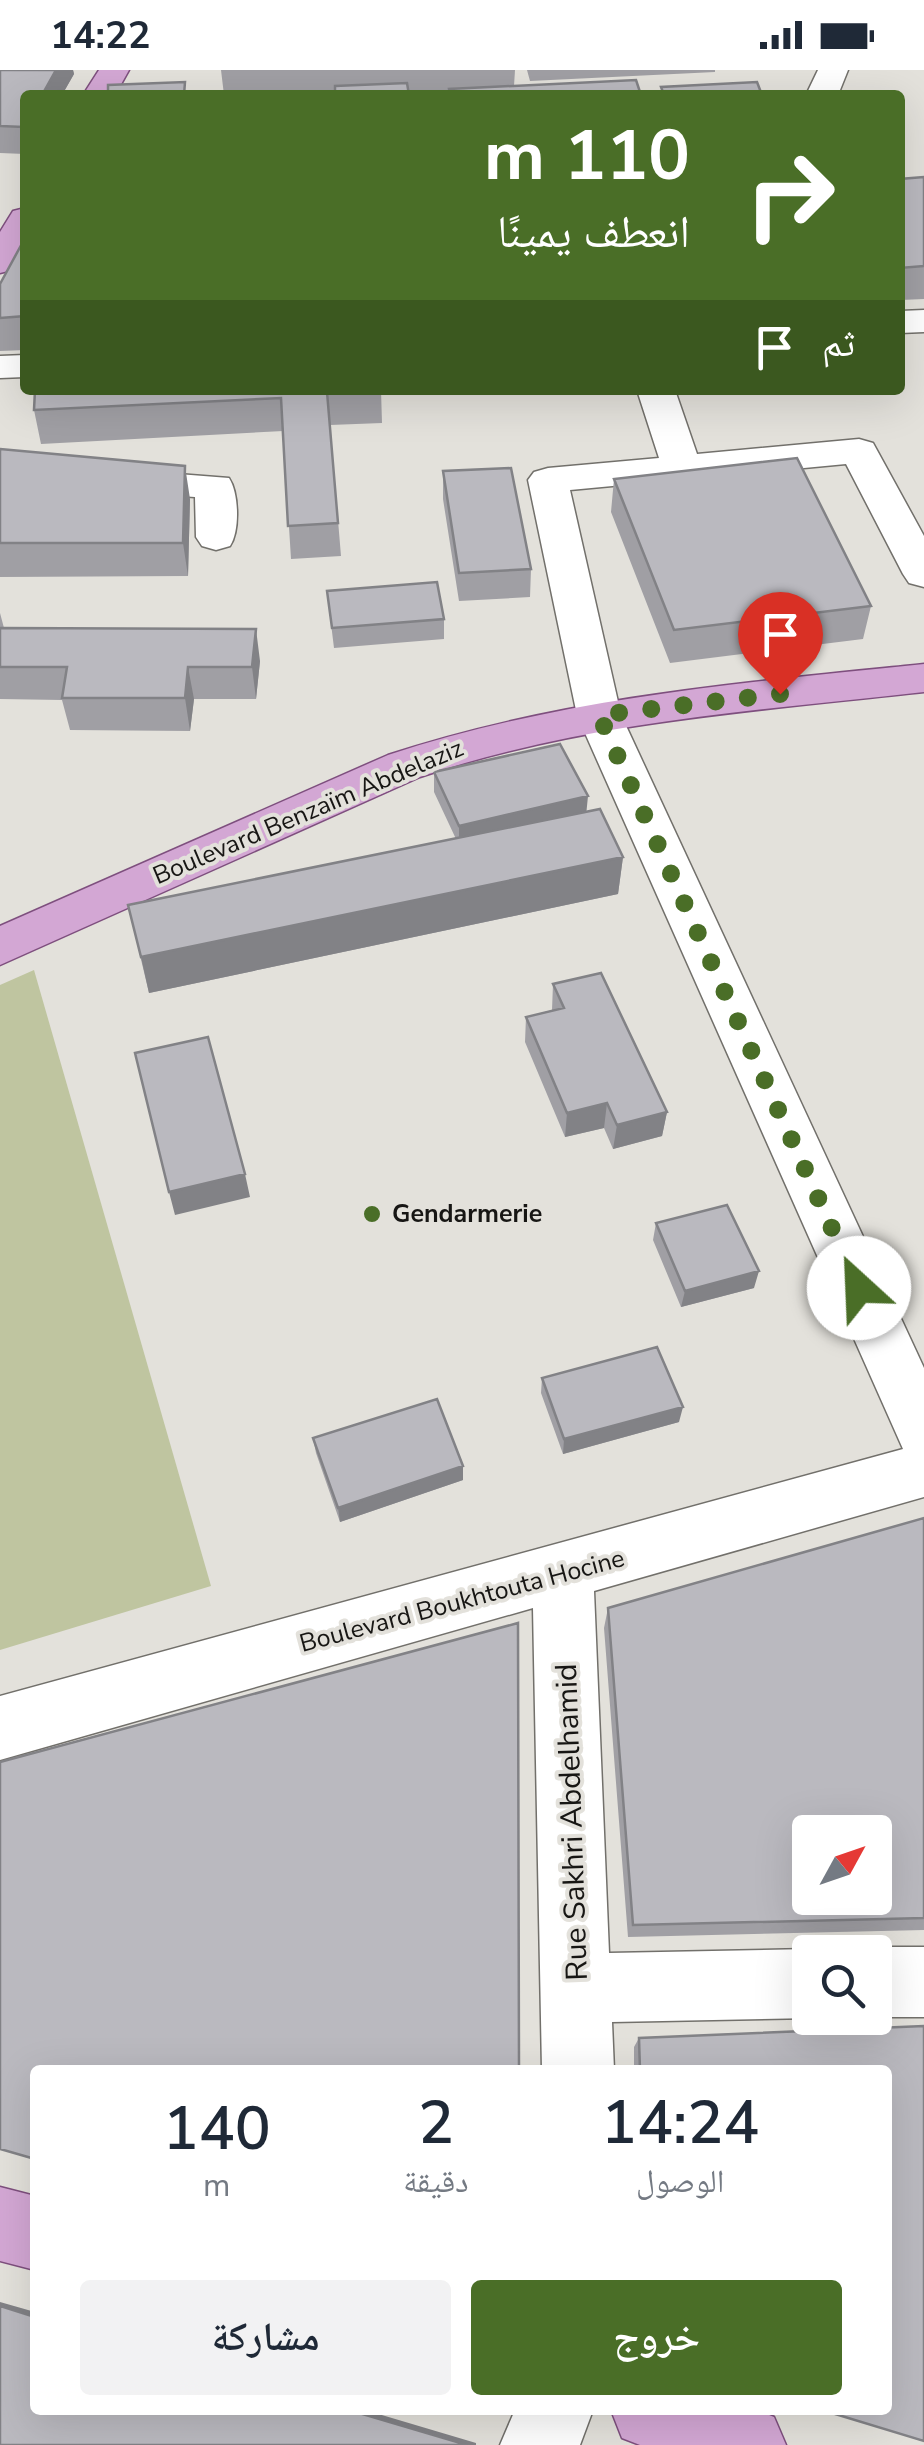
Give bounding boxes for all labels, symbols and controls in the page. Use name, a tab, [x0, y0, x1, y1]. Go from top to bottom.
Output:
text: 14:22	[50, 10, 151, 61]
text: 110 m	[484, 108, 690, 204]
icon: right	[725, 130, 855, 260]
text: انعطف يمينًا	[497, 202, 690, 263]
text: ثم	[822, 318, 855, 369]
icon: arrive	[747, 320, 802, 375]
pin	[738, 592, 823, 695]
icon: arrive	[753, 607, 808, 662]
street label: Boulevard Benzaïm Abdelaziz	[148, 731, 468, 893]
place label: Gendarmerie	[392, 1197, 542, 1231]
marker: Gendarmerie	[361, 1203, 383, 1225]
position arrow	[807, 1236, 911, 1340]
street label: Boulevard Boukhtouta Hocine	[296, 1541, 628, 1661]
street label: Rue Sakhri Abdelhamid	[546, 1663, 598, 1981]
north arrow	[792, 1815, 892, 1915]
map controls	[792, 1815, 892, 2035]
button: search	[792, 1935, 892, 2035]
text: 2	[418, 2082, 454, 2164]
text: 14:24	[601, 2082, 759, 2164]
text: 140	[163, 2088, 271, 2170]
text: دقيقة	[403, 2160, 468, 2203]
text: الوصول	[636, 2160, 724, 2203]
text: m	[203, 2164, 230, 2207]
button: مشاركة	[80, 2280, 451, 2395]
button: خروج	[471, 2280, 842, 2395]

